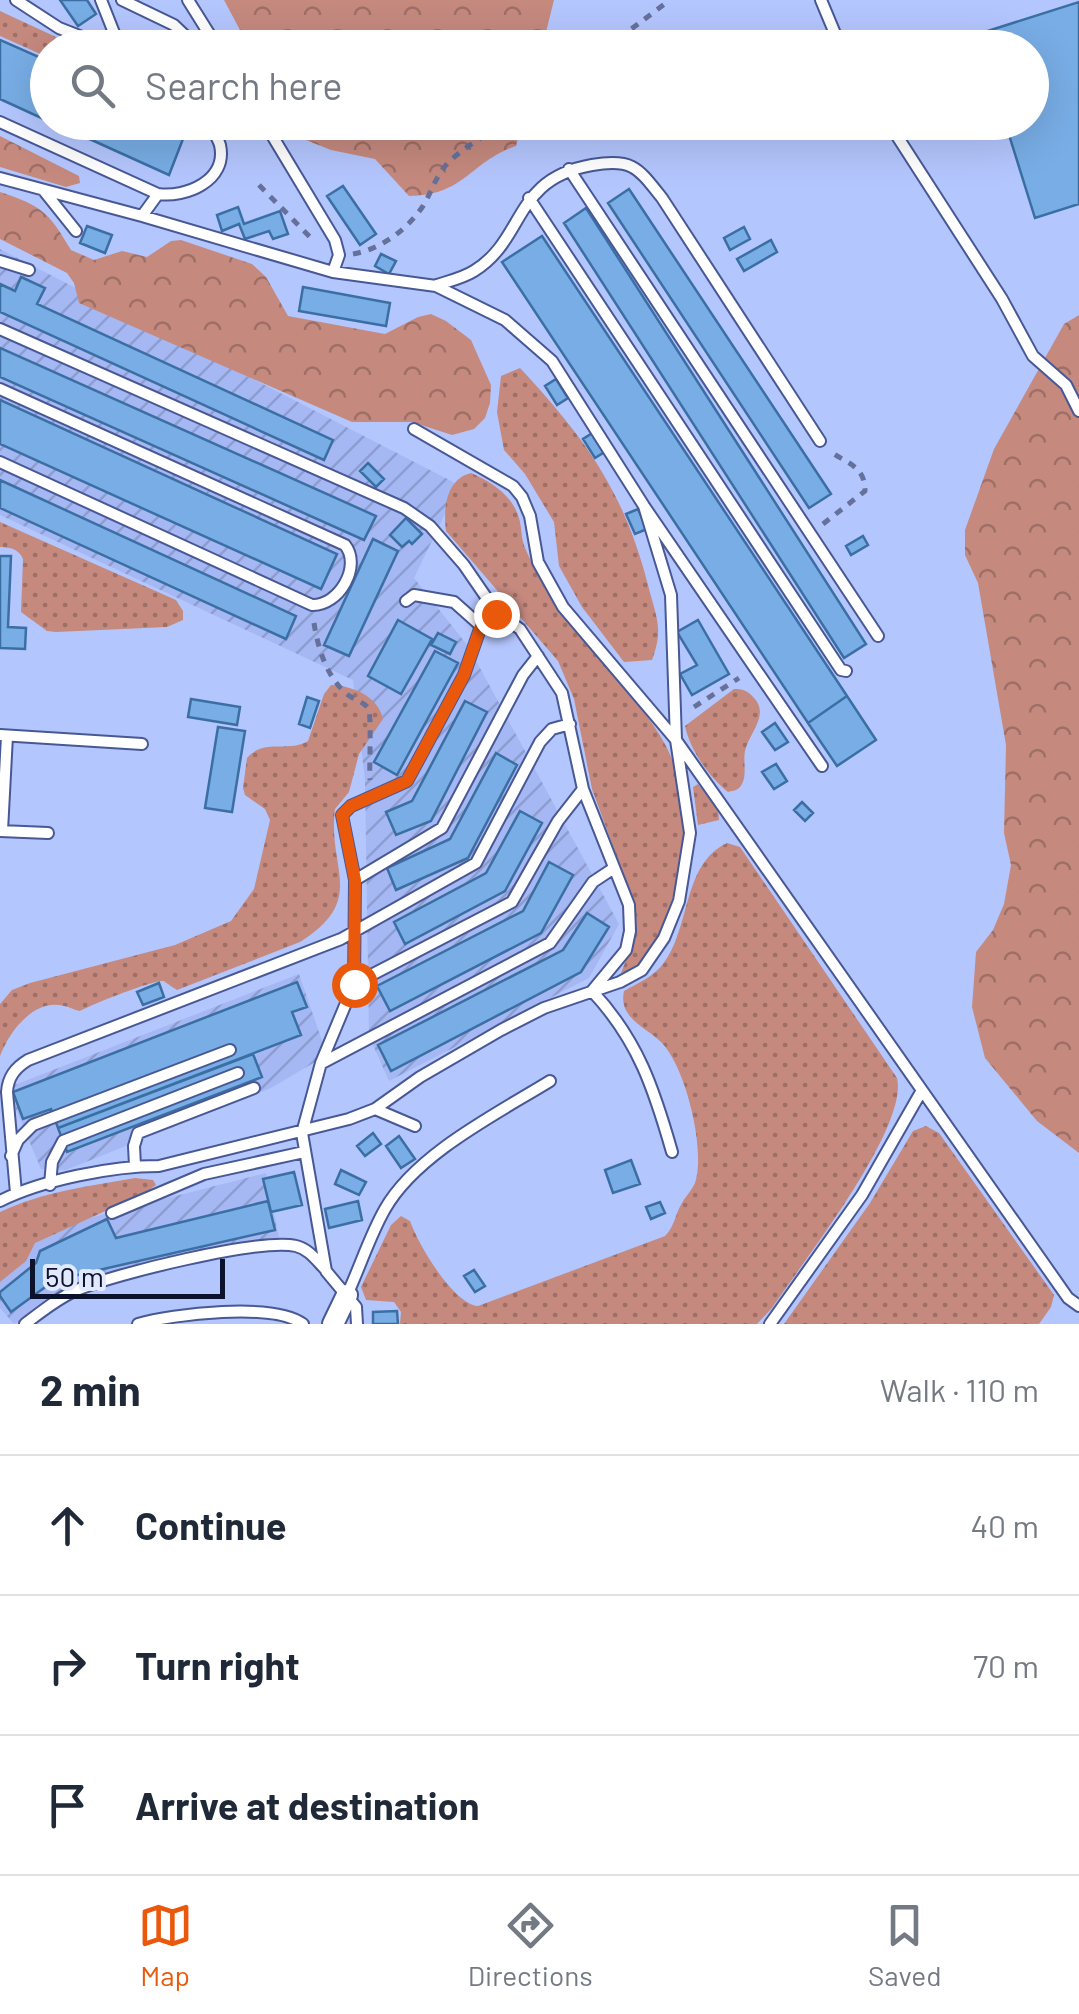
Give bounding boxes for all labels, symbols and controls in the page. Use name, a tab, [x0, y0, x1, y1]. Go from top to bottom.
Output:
search box	[30, 30, 1049, 140]
icon: search	[65, 58, 120, 113]
text: Search here	[145, 62, 343, 108]
route end	[474, 592, 520, 638]
route start	[332, 962, 378, 1008]
scale bar	[30, 1254, 225, 1298]
text: 50 m	[45, 1259, 104, 1293]
text: 2 min	[40, 1364, 141, 1414]
text: Walk · 110 m	[880, 1370, 1039, 1408]
icon: ahead	[40, 1498, 95, 1553]
text: Continue	[135, 1502, 286, 1548]
text: 40 m	[970, 1506, 1039, 1544]
icon: right	[40, 1638, 95, 1693]
text: Turn right	[135, 1642, 300, 1688]
text: 70 m	[973, 1646, 1039, 1684]
icon: arrive	[40, 1778, 95, 1833]
text: Arrive at destination	[135, 1782, 480, 1828]
tab: Map	[138, 1898, 193, 1992]
tab: Directions	[468, 1898, 593, 1992]
tab: Saved	[868, 1898, 941, 1992]

